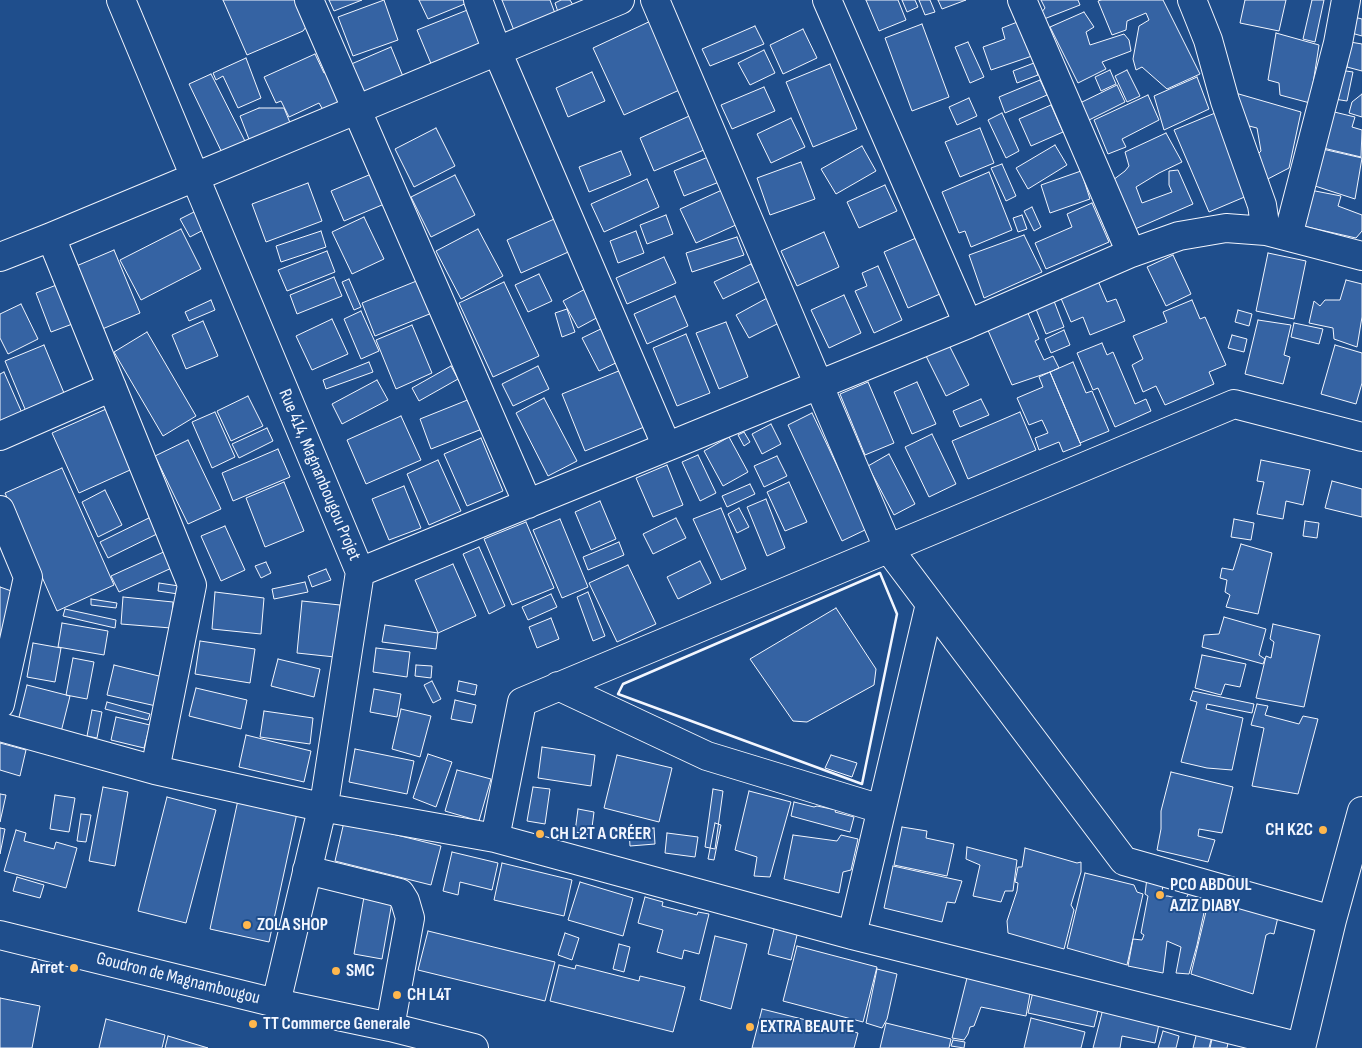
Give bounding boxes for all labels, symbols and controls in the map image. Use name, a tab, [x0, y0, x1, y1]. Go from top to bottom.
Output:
street label: Rue 414, Magnanbougou Projet	[273, 386, 365, 564]
place label: CH K2C	[1265, 819, 1313, 841]
place label: CH L2T A CRÉER	[550, 823, 651, 845]
marker: CH K2C	[1317, 824, 1329, 836]
marker: CH L2T A CRÉER	[534, 828, 546, 840]
place label: PCO ABDOUL AZIZ DIABY	[1170, 874, 1252, 916]
marker: PCO ABDOUL AZIZ DIABY	[1154, 889, 1166, 901]
place label: ZOLA SHOP	[257, 914, 328, 936]
marker: ZOLA SHOP	[241, 919, 253, 931]
street label: Goudron de Magnambougou	[94, 948, 262, 1010]
place label: Arret	[31, 957, 64, 979]
place label: SMC	[346, 960, 375, 982]
marker: Arret	[68, 962, 80, 974]
marker: SMC	[330, 965, 342, 977]
place label: CH L4T	[407, 984, 451, 1006]
marker: CH L4T	[391, 989, 403, 1001]
place label: TT Commerce Generale	[263, 1013, 410, 1035]
place label: EXTRA BEAUTE	[760, 1016, 854, 1038]
marker: TT Commerce Generale	[247, 1018, 259, 1030]
marker: EXTRA BEAUTE	[744, 1021, 756, 1033]

